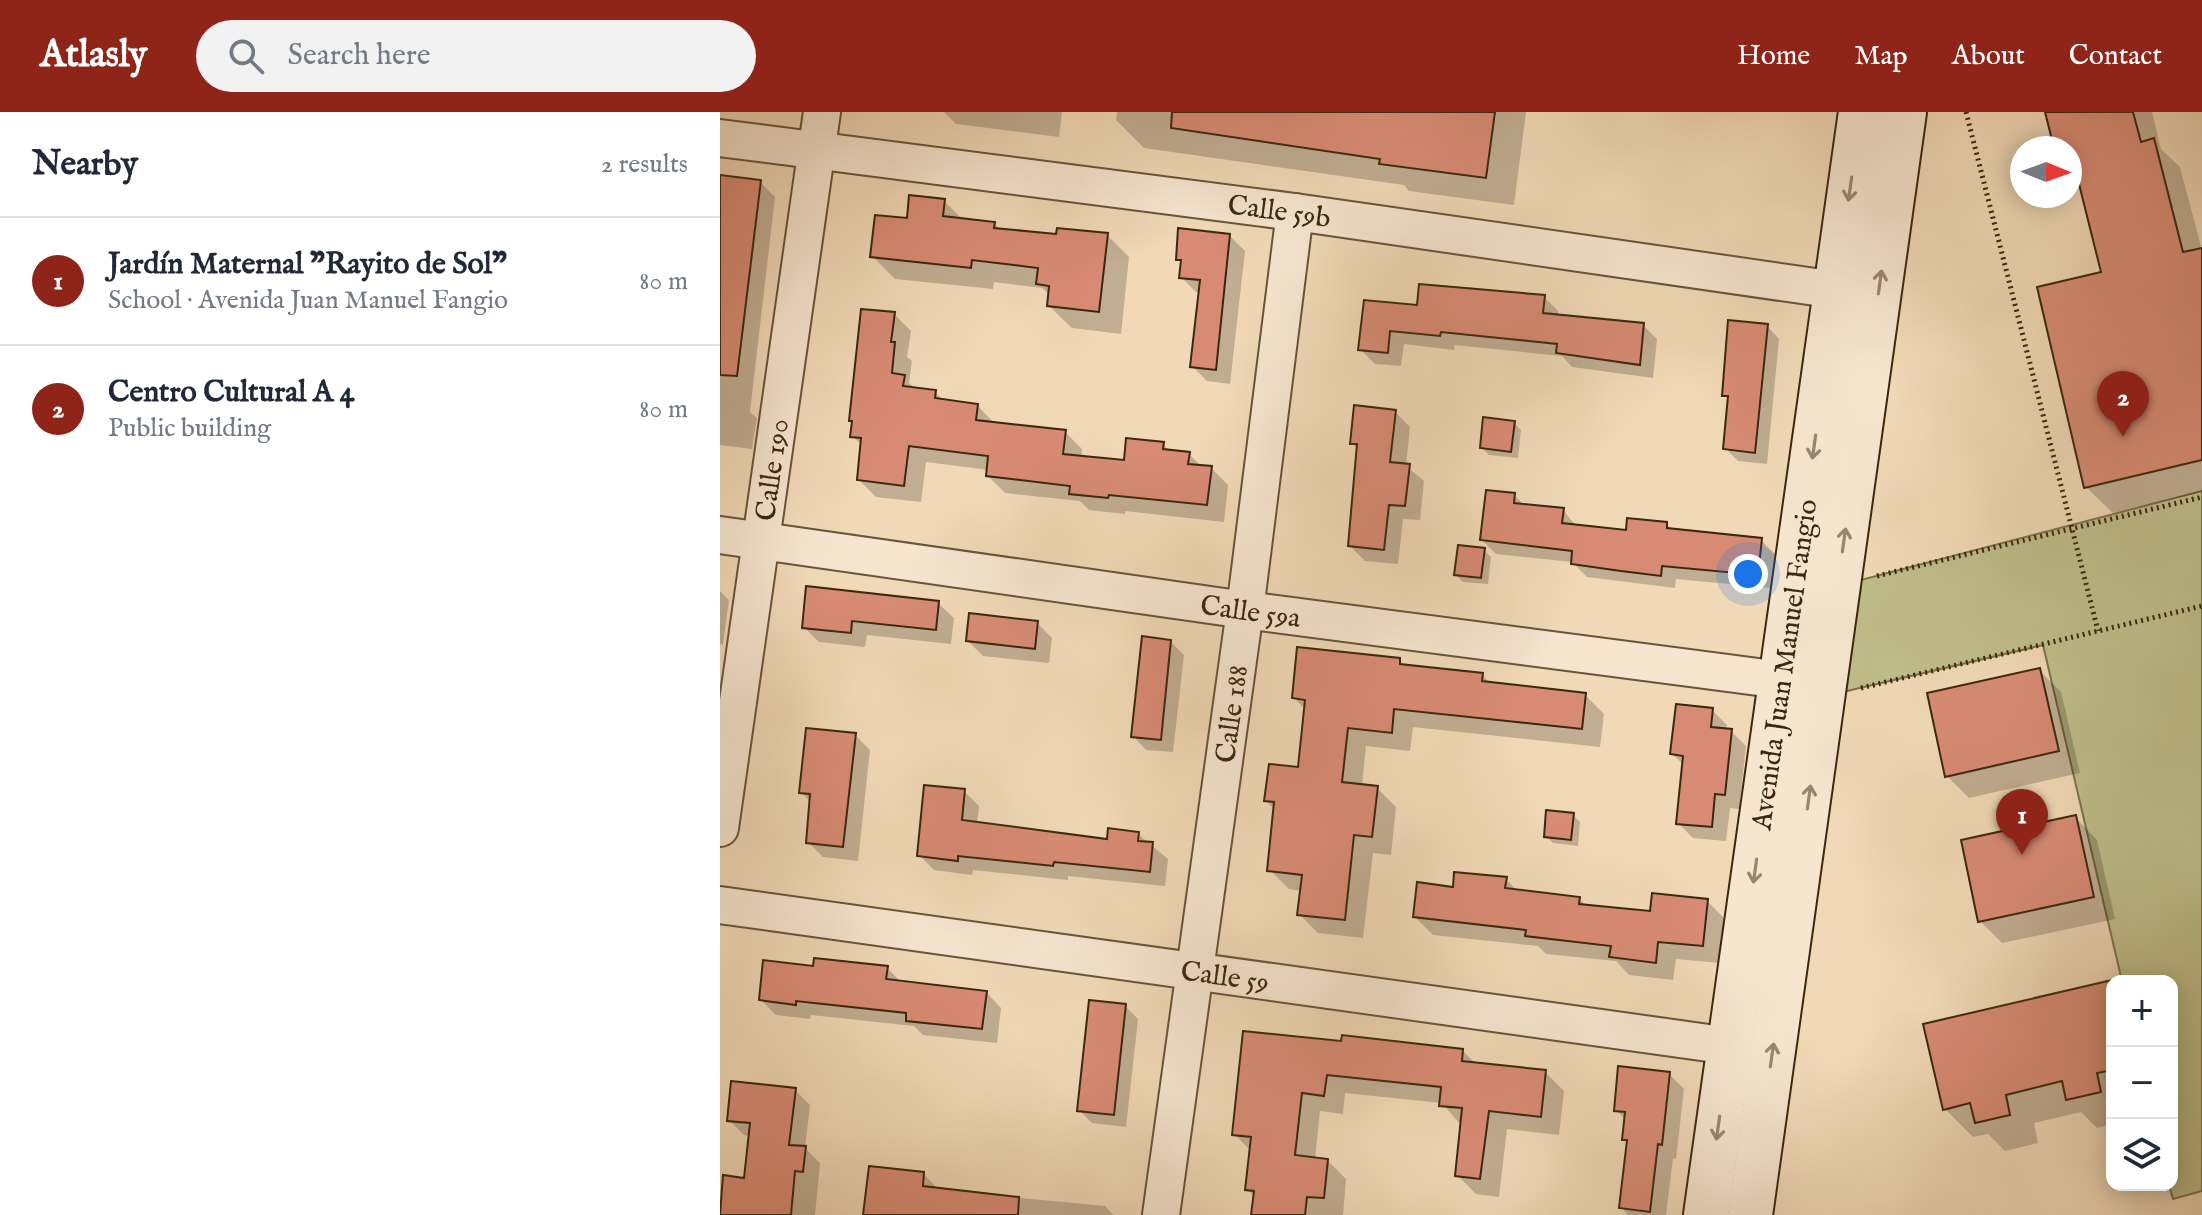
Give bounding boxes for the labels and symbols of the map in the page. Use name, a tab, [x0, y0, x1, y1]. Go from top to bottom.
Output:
north arrow	[2010, 136, 2082, 208]
one-way arrow	[1842, 176, 1857, 201]
street label: Calle 59b	[1225, 188, 1333, 237]
one-way arrow	[1873, 269, 1888, 296]
pin: 2	[2097, 371, 2149, 437]
street label: Calle 190	[749, 417, 798, 523]
one-way arrow	[1806, 434, 1821, 459]
street label: Avenida Juan Manuel Fangio	[1745, 497, 1826, 833]
one-way arrow	[1837, 527, 1852, 553]
your location	[1728, 554, 1768, 594]
street label: Calle 59a	[1198, 589, 1303, 637]
street label: Calle 188	[1209, 663, 1257, 765]
one-way arrow	[1801, 784, 1816, 811]
pin: 1	[1996, 789, 2048, 855]
one-way arrow	[1747, 857, 1762, 883]
street label: Calle 59	[1178, 955, 1271, 1001]
one-way arrow	[1765, 1042, 1780, 1068]
one-way arrow	[1711, 1114, 1726, 1141]

